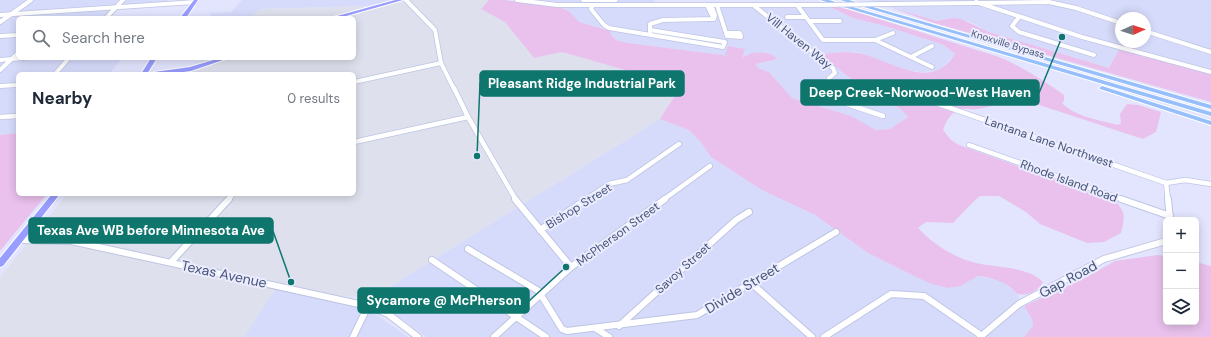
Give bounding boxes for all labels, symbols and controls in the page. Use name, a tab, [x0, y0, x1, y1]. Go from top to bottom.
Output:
street label: Vill Haven Way	[763, 9, 836, 73]
north arrow	[1115, 12, 1151, 48]
search box	[16, 16, 356, 60]
icon: search	[30, 27, 52, 49]
street label: Knoxville Bypass	[970, 27, 1046, 61]
text: Search here	[62, 28, 145, 48]
callout: Pleasant Ridge Industrial Park	[480, 71, 684, 96]
text: Pleasant Ridge Industrial Park	[488, 75, 677, 92]
callout: Deep Creek-Norwood-West Haven	[801, 80, 1039, 105]
text: Deep Creek-Norwood-West Haven	[809, 84, 1031, 101]
text: Nearby	[32, 87, 92, 109]
text: 0 results	[287, 90, 340, 107]
street label: Lantana Lane Northwest	[983, 112, 1116, 172]
street label: Rhode Island Road	[1018, 156, 1120, 206]
street label: Bishop Street	[543, 179, 615, 233]
street label: McPherson Street	[573, 198, 663, 270]
map controls	[1163, 217, 1199, 325]
button: +	[1163, 217, 1199, 253]
callout: Texas Ave WB before Minnesota Ave	[29, 218, 273, 243]
text: Texas Ave WB before Minnesota Ave	[37, 222, 265, 239]
street label: Savoy Street	[652, 239, 715, 297]
button: −	[1163, 253, 1199, 289]
street label: Texas Avenue	[180, 256, 268, 292]
street label: Gap Road	[1036, 256, 1100, 302]
street label: Divide Street	[701, 259, 783, 317]
callout: Sycamore @ McPherson	[358, 288, 529, 313]
button: layers	[1163, 289, 1199, 325]
text: Sycamore @ McPherson	[366, 292, 522, 309]

